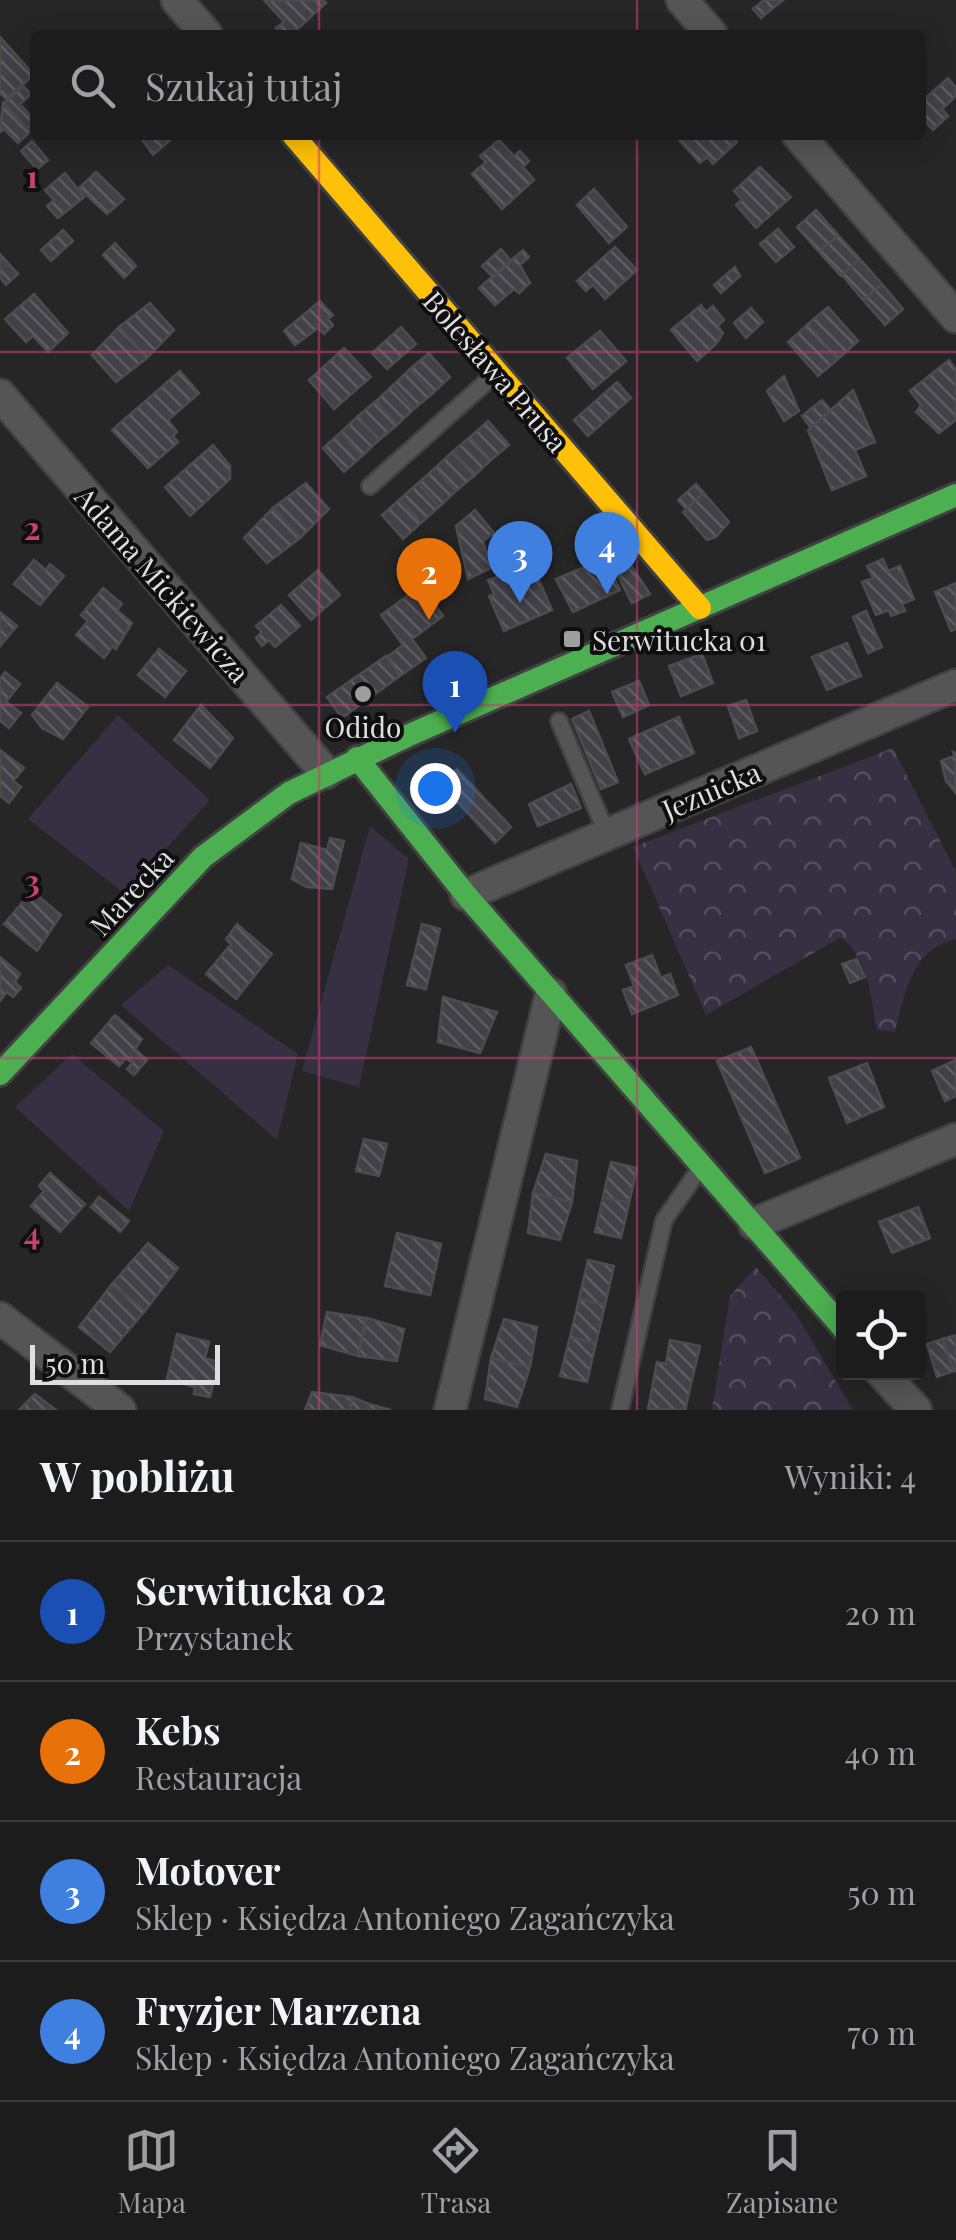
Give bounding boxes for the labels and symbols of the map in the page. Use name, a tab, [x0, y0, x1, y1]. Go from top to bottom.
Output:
text: 1	[26, 153, 38, 196]
street label: Bolesława Prusa	[416, 283, 576, 460]
street label: Adama Mickiewicza	[67, 478, 258, 690]
text: 2	[24, 505, 40, 548]
pin: 4	[574, 512, 640, 594]
pin: 3	[488, 520, 552, 603]
pin: 2	[396, 538, 462, 620]
place label: Serwitucka 01	[592, 621, 766, 658]
marker: Serwitucka 01	[561, 628, 583, 650]
pin: 1	[422, 650, 488, 733]
marker: Odido	[352, 683, 374, 705]
place label: Odido	[325, 708, 401, 745]
street label: Jezuicka	[655, 753, 766, 828]
your location	[410, 763, 461, 814]
street label: Marecka	[81, 839, 181, 943]
text: 3	[24, 858, 40, 901]
text: 4	[24, 1210, 40, 1253]
scale bar	[30, 1340, 220, 1384]

